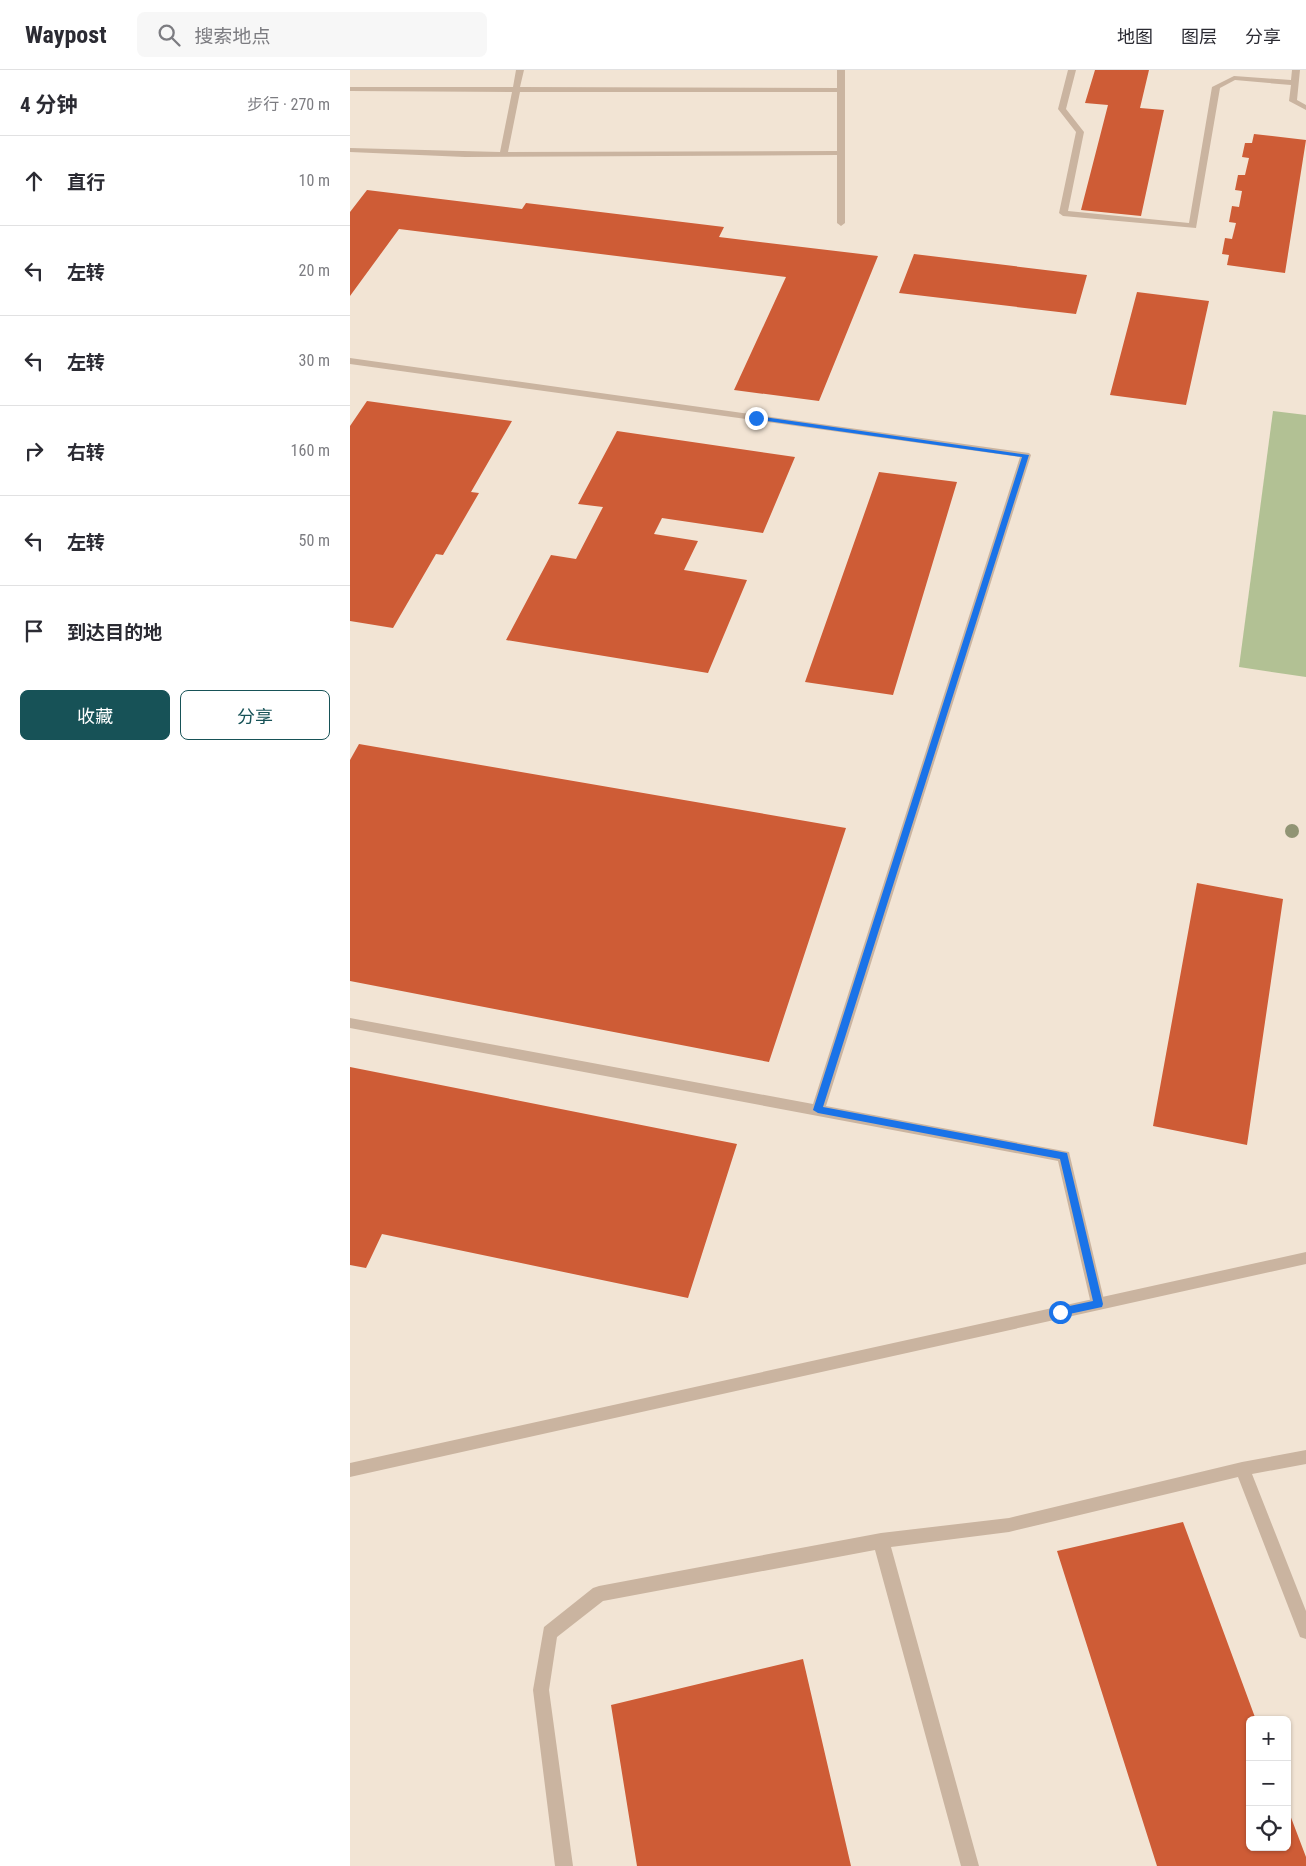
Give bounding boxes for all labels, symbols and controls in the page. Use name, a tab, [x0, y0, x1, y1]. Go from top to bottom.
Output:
search box	[137, 12, 487, 57]
text: Waypost	[25, 21, 107, 49]
icon: search	[155, 21, 183, 49]
text: 搜索地点	[195, 25, 271, 48]
text: 地图	[1117, 26, 1153, 47]
text: 图层	[1181, 26, 1217, 47]
text: 分享	[1245, 26, 1281, 47]
text: 4 分钟	[20, 93, 77, 117]
text: 步行 · 270 m	[247, 95, 330, 114]
icon: ahead	[20, 167, 48, 195]
text: 直行	[67, 171, 105, 194]
text: 10 m	[298, 171, 330, 190]
icon: left	[20, 257, 48, 285]
text: 左转	[67, 261, 105, 284]
text: 20 m	[298, 261, 330, 280]
icon: left	[20, 347, 48, 375]
text: 左转	[67, 351, 105, 374]
text: 30 m	[298, 351, 330, 370]
route end	[745, 407, 768, 430]
icon: right	[20, 437, 48, 465]
text: 右转	[67, 441, 105, 464]
text: 160 m	[291, 441, 330, 460]
icon: left	[20, 527, 48, 555]
text: 左转	[67, 531, 105, 554]
text: 50 m	[298, 531, 330, 550]
icon: arrive	[20, 617, 48, 645]
text: 到达目的地	[67, 621, 162, 644]
button: 收藏	[20, 690, 170, 740]
button: 分享	[180, 690, 330, 740]
route start	[1049, 1301, 1072, 1324]
map controls	[1246, 1716, 1291, 1851]
button: +	[1246, 1716, 1291, 1761]
button: −	[1246, 1761, 1291, 1806]
button: locate	[1246, 1806, 1291, 1851]

